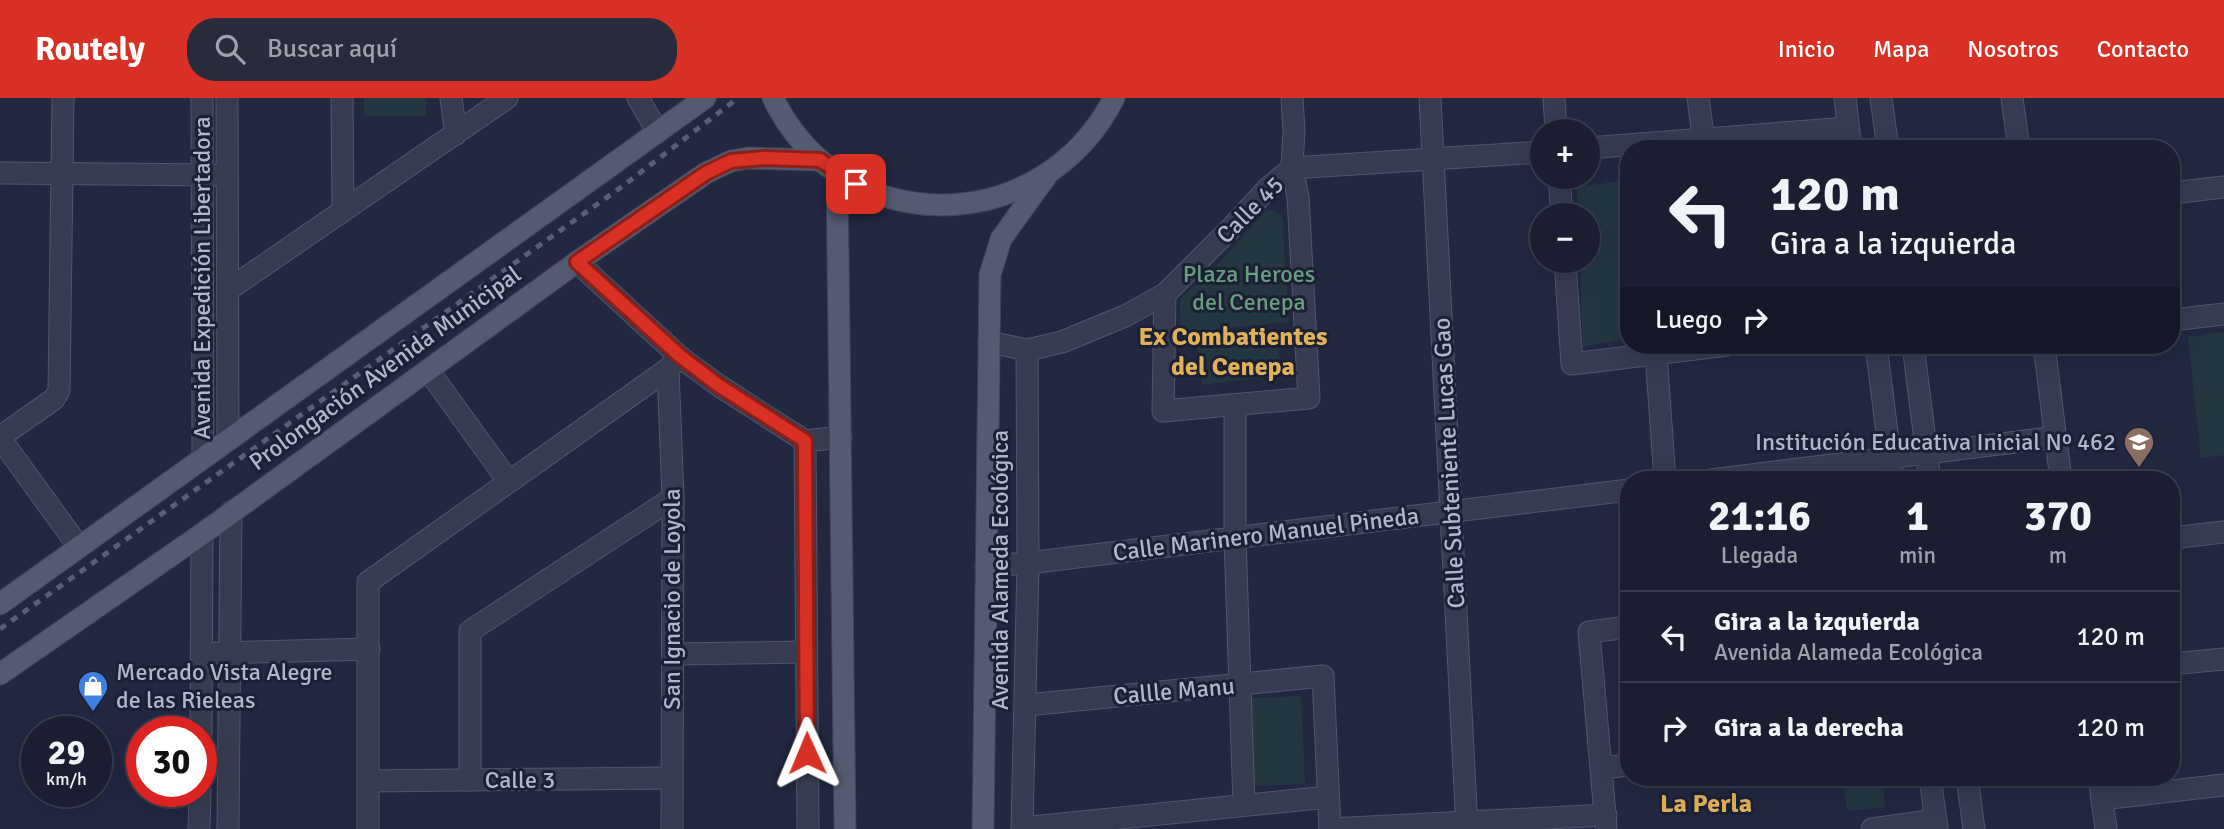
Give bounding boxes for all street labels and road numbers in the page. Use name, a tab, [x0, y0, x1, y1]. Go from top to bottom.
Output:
street label: Avenida Expedición Libertadora	[187, 116, 217, 440]
street label: Calle 45	[1210, 170, 1290, 250]
street label: Prolongación Avenida Municipal	[243, 259, 527, 477]
street label: Calle Subteniente Lucas Gao	[1426, 317, 1472, 609]
street label: Avenida Alameda Ecológica	[985, 430, 1015, 710]
street label: San Ignacio de Loyola	[657, 488, 687, 710]
street label: Calle Marinero Manuel Pineda	[1111, 500, 1421, 568]
street label: Callle Manu	[1112, 671, 1236, 711]
street label: Calle 3	[485, 765, 555, 795]

